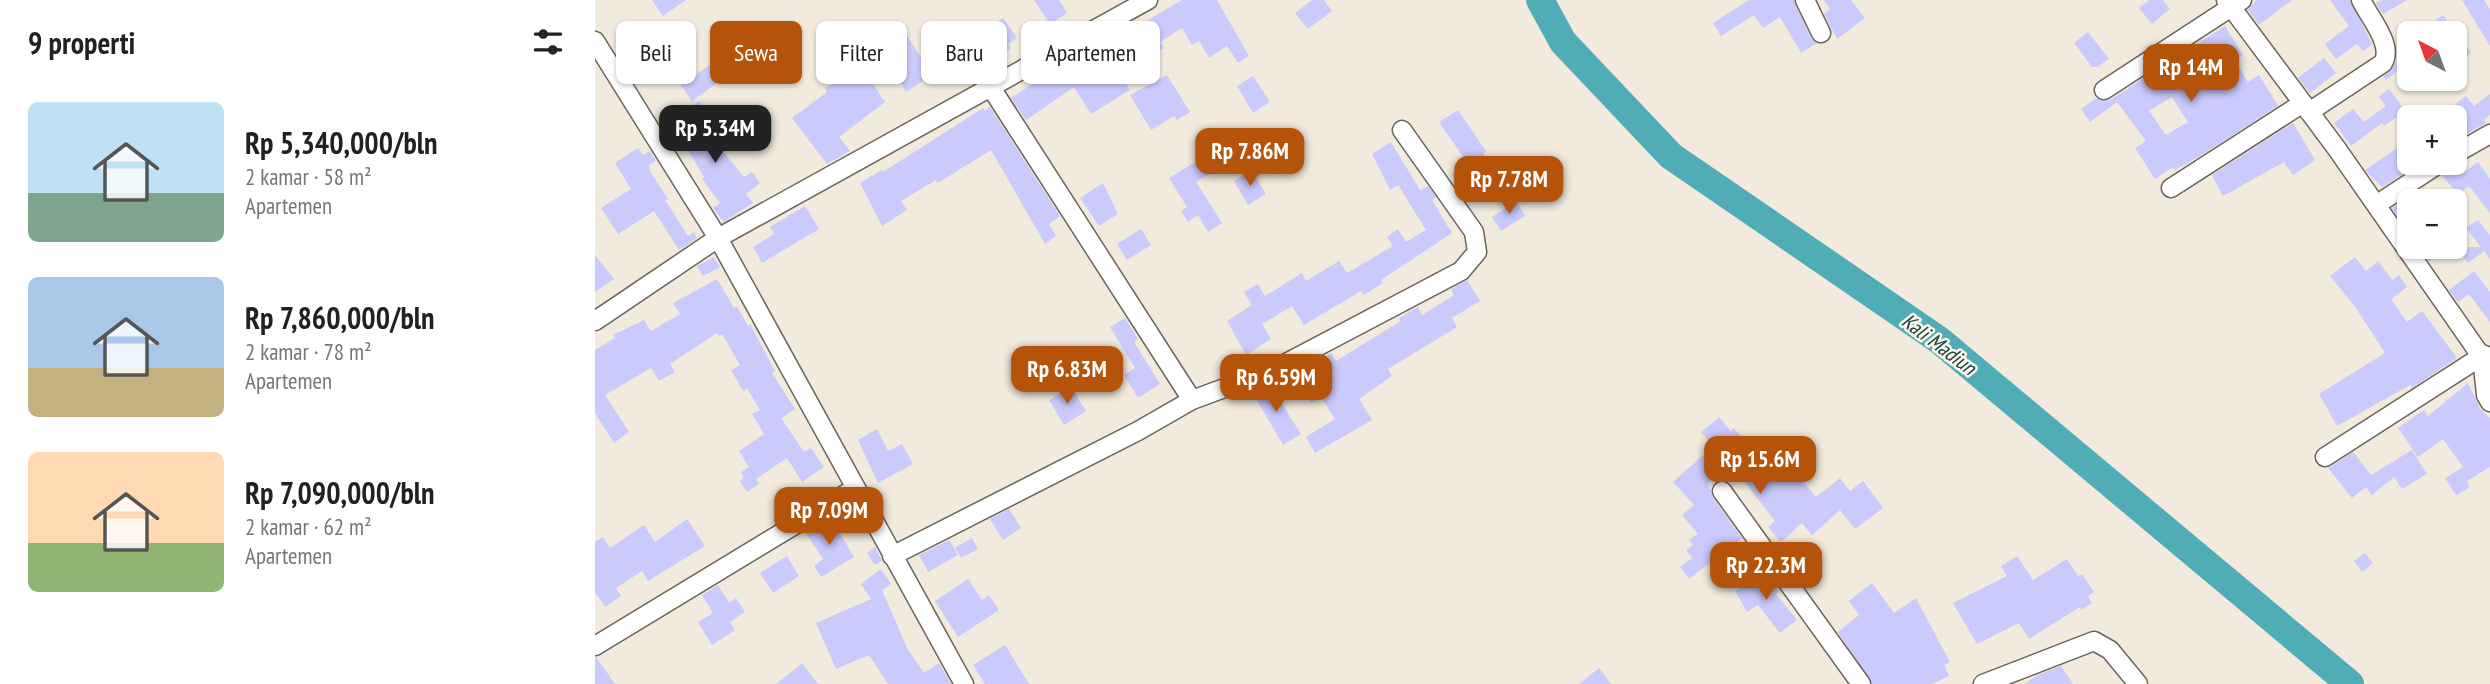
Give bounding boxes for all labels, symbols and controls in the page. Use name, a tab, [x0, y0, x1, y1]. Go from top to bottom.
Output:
chip: Beli	[616, 21, 696, 84]
chip: Sewa	[710, 21, 802, 84]
chip: Filter	[816, 21, 907, 84]
chip: Baru	[921, 21, 1007, 84]
chip: Apartemen	[1021, 21, 1160, 84]
north arrow	[2397, 21, 2467, 91]
map controls	[2397, 21, 2467, 259]
text: 9 properti	[28, 23, 135, 62]
icon: filters	[529, 23, 567, 61]
pin: Rp 14M	[2134, 44, 2248, 104]
text: Rp 14M	[2159, 52, 2223, 81]
button: +	[2397, 105, 2467, 175]
pin: Rp 5.34M	[643, 106, 787, 165]
text: Rp 5.34M	[675, 113, 755, 142]
text: Rp 5,340,000/bln	[245, 123, 438, 162]
pin: Rp 7.86M	[1178, 128, 1322, 188]
icon: home	[84, 130, 168, 214]
text: Rp 7.86M	[1211, 136, 1289, 165]
pin: Rp 7.78M	[1437, 156, 1581, 216]
text: 2 kamar · 58 m²	[245, 162, 372, 191]
text: Rp 7.78M	[1470, 164, 1548, 193]
button: −	[2397, 189, 2467, 259]
text: Apartemen	[245, 191, 332, 220]
text: Rp 7,860,000/bln	[245, 298, 435, 337]
icon: home	[84, 305, 168, 389]
water label: Kali Madiun	[1897, 307, 1983, 382]
text: 2 kamar · 78 m²	[245, 337, 372, 366]
pin: Rp 6.83M	[995, 346, 1139, 406]
text: Rp 6.83M	[1027, 354, 1107, 383]
pin: Rp 6.59M	[1204, 354, 1348, 414]
text: Rp 6.59M	[1236, 362, 1316, 391]
text: Apartemen	[245, 366, 332, 395]
pin: Rp 15.6M	[1688, 436, 1832, 496]
text: Rp 15.6M	[1720, 444, 1800, 473]
text: Rp 7,090,000/bln	[245, 473, 435, 512]
icon: home	[84, 480, 168, 564]
pin: Rp 7.09M	[757, 488, 901, 547]
text: Rp 7.09M	[790, 495, 868, 524]
text: 2 kamar · 62 m²	[245, 512, 372, 541]
text: Apartemen	[245, 541, 332, 570]
pin: Rp 22.3M	[1694, 542, 1838, 602]
text: Rp 22.3M	[1726, 550, 1806, 579]

